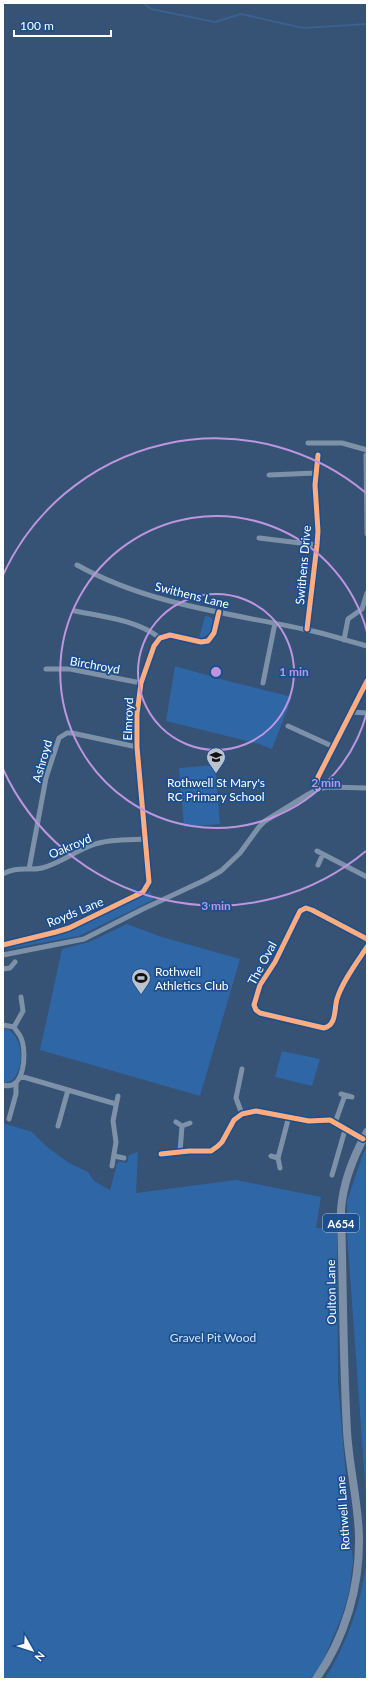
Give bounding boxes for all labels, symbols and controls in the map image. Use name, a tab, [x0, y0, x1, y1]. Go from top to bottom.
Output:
scale bar	[14, 12, 111, 38]
text: 100 m	[20, 18, 54, 33]
street label: Swithens Drive	[292, 525, 314, 605]
street label: Swithens Lane	[153, 579, 231, 611]
street label: Birchroyd	[69, 653, 121, 677]
text: 1 min	[279, 664, 309, 679]
centre of rings	[209, 665, 223, 679]
street label: Elmroyd	[120, 697, 136, 741]
street label: Ashroyd	[29, 738, 55, 784]
school or university icon: Rothwell St Mary's RC Primary School	[205, 746, 227, 774]
place label: Rothwell St Mary's RC Primary School	[167, 775, 265, 804]
text: 2 min	[311, 775, 341, 790]
street label: Oakroyd	[46, 830, 94, 862]
street label: Royds Lane	[44, 894, 106, 930]
text: 3 min	[201, 898, 231, 913]
street label: The Oval	[244, 938, 280, 988]
place label: Rothwell Athletics Club	[155, 964, 229, 993]
sports icon: Rothwell Athletics Club	[130, 967, 152, 995]
road number: A654	[323, 1214, 359, 1232]
street label: Oulton Lane	[323, 1259, 339, 1325]
park label: Gravel Pit Wood	[170, 1330, 256, 1345]
street label: Rothwell Lane	[333, 1475, 353, 1551]
north arrow	[12, 1630, 52, 1670]
text: N	[32, 1649, 48, 1664]

